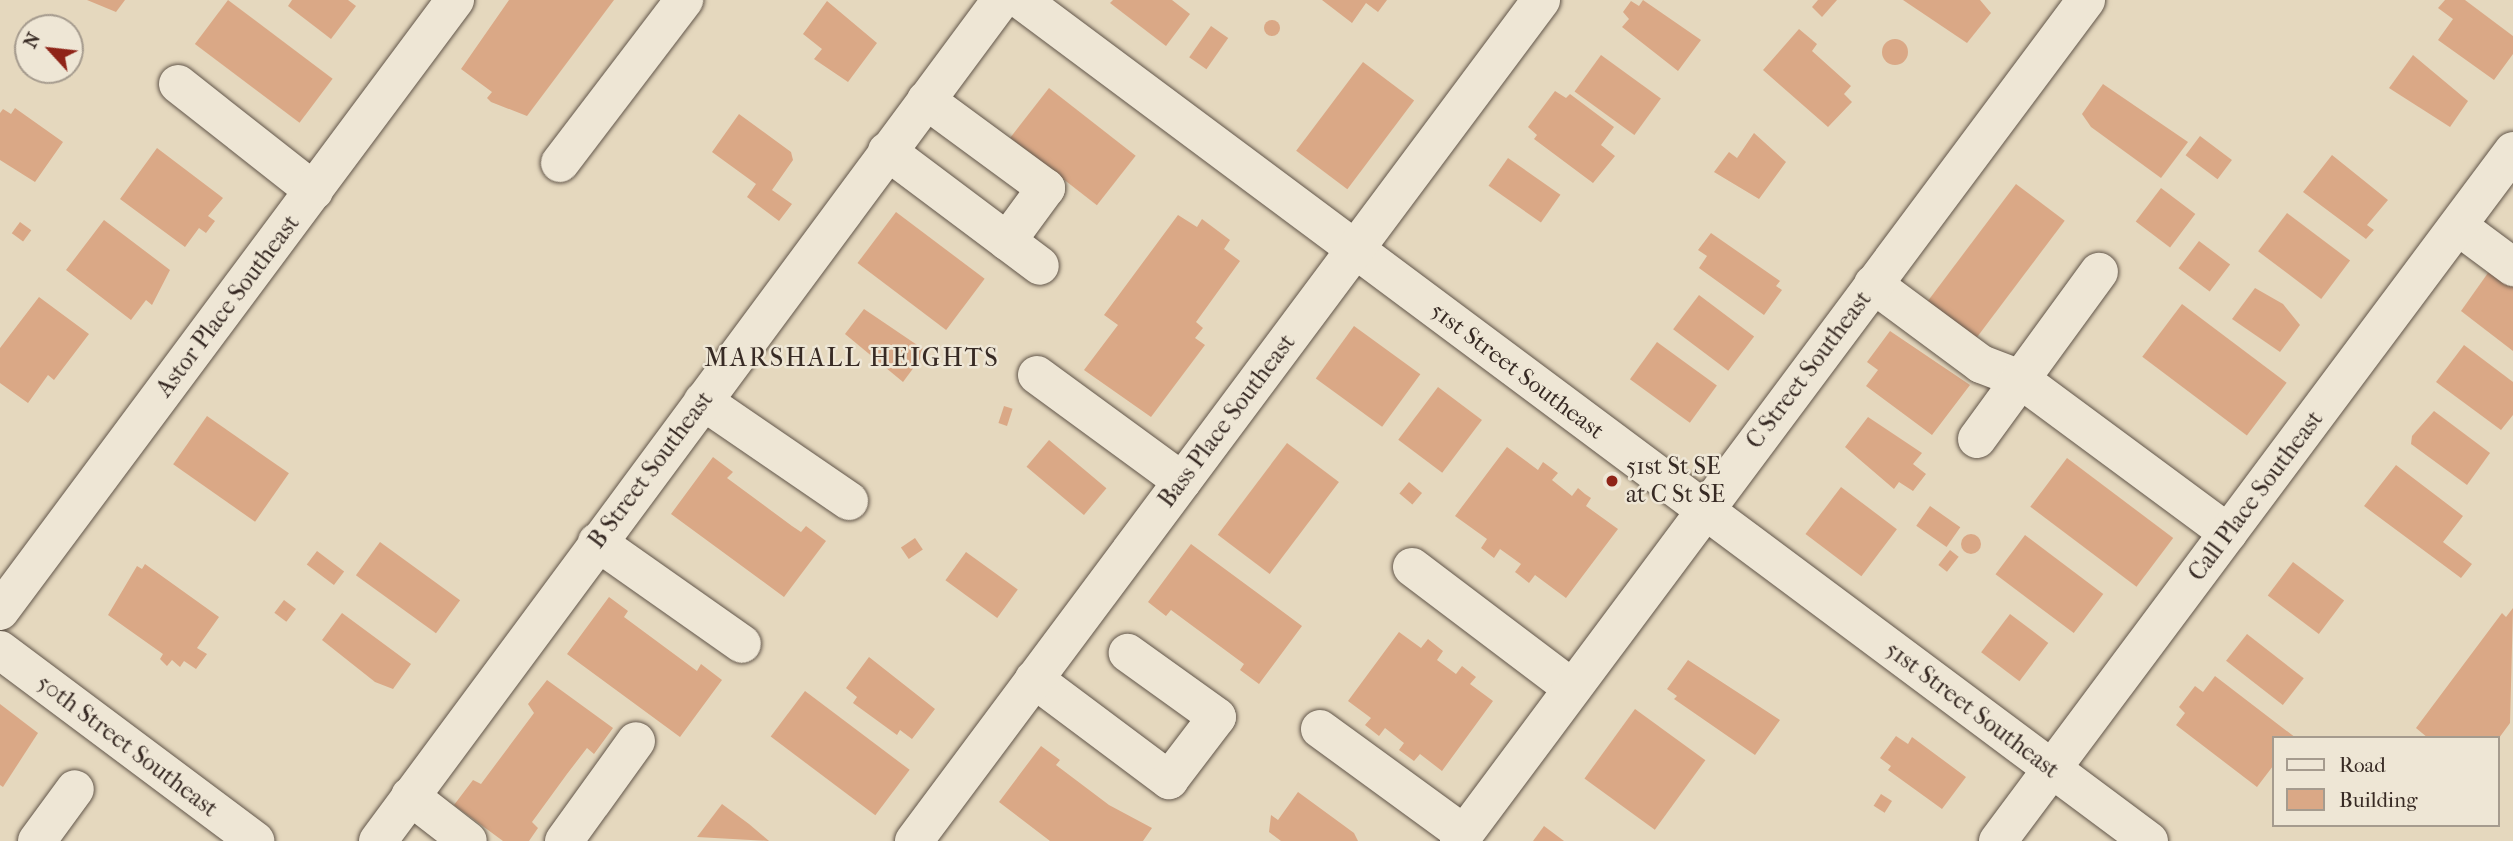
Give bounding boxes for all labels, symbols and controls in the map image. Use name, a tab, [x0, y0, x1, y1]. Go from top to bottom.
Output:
north arrow	[14, 14, 84, 84]
text: N	[19, 29, 45, 52]
street label: Astor Place Southeast	[150, 209, 306, 403]
street label: C Street Southeast	[1740, 285, 1878, 455]
street label: 51st Street Southeast	[1424, 296, 1610, 446]
street label: Bass Place Southeast	[1152, 329, 1302, 513]
district label: MARSHALL HEIGHTS	[706, 342, 998, 374]
street label: B Street Southeast	[583, 386, 719, 554]
street label: Call Place Southeast	[2183, 405, 2329, 587]
place label: 51st St SE at C St SE	[1626, 453, 1725, 509]
marker: 51st St SE at C St SE	[1604, 473, 1620, 489]
street label: 51st Street Southeast	[1879, 635, 2065, 785]
street label: 50th Street Southeast	[31, 668, 223, 824]
legend	[2272, 736, 2499, 827]
text: Road	[2339, 753, 2386, 777]
text: Building	[2339, 788, 2417, 812]

